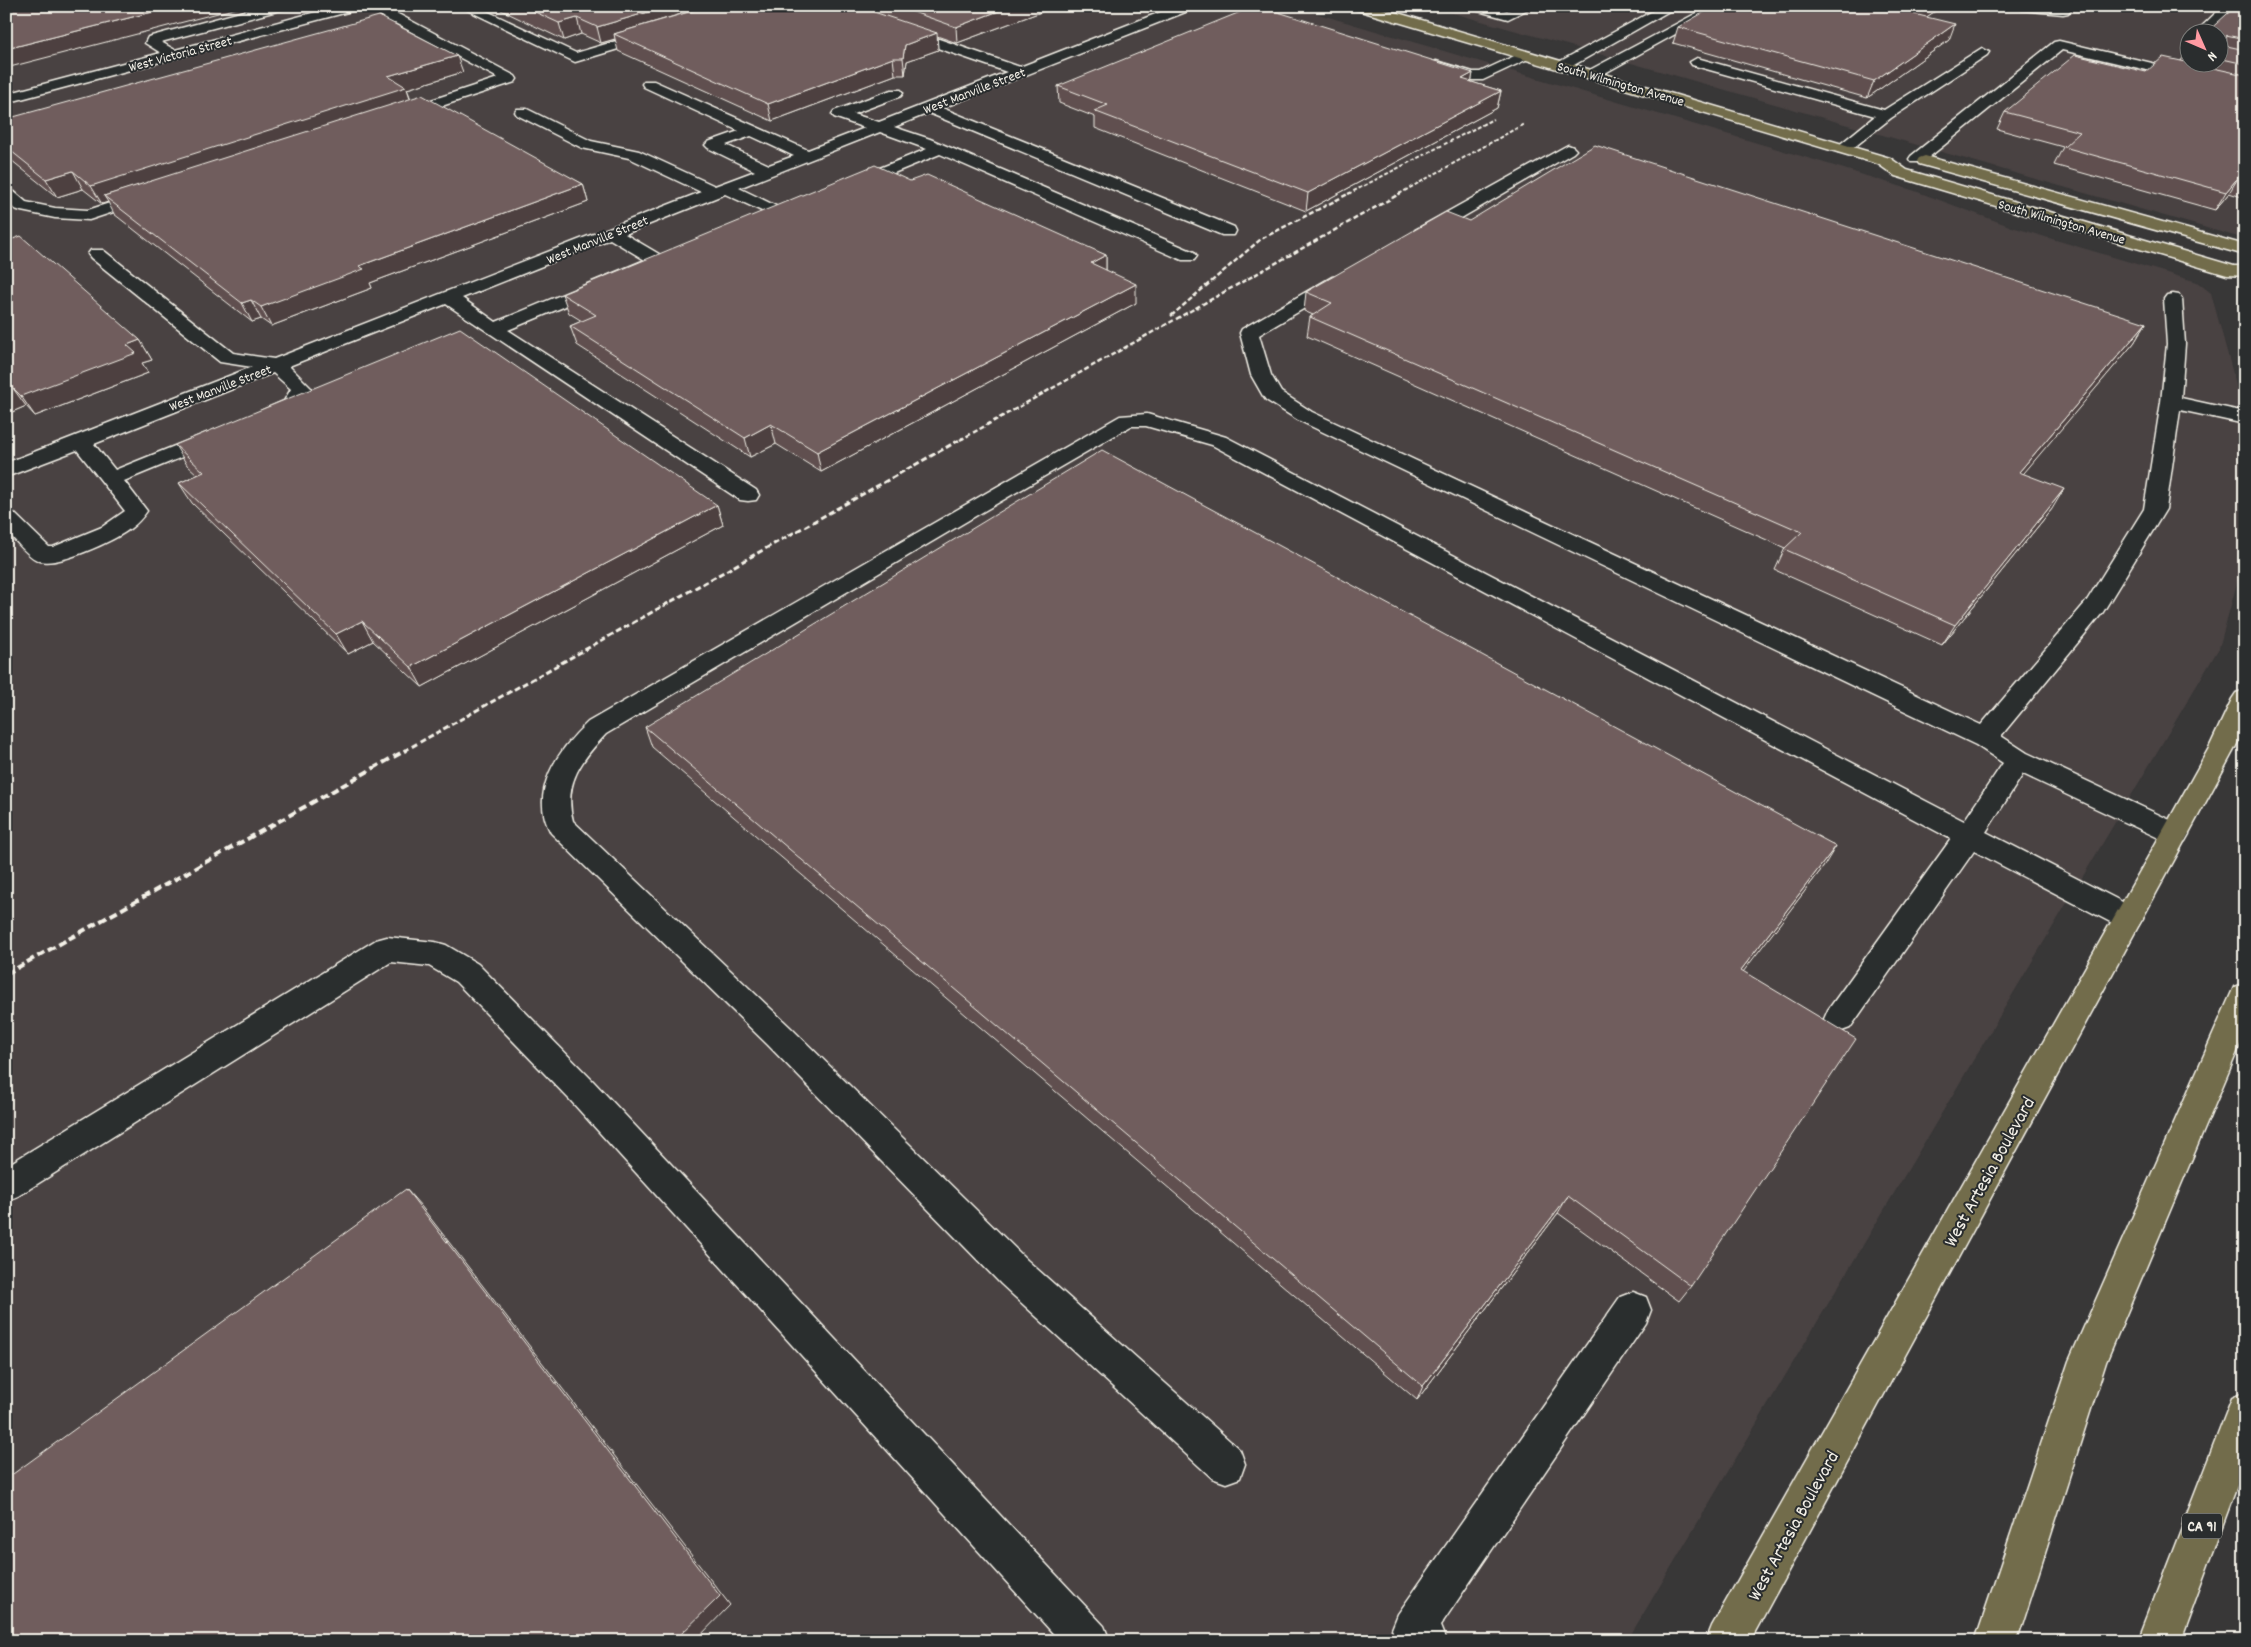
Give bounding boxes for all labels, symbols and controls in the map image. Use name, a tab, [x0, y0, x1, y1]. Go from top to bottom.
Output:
north arrow	[2178, 22, 2228, 72]
street label: West Victoria Street	[127, 32, 234, 78]
text: N	[2202, 46, 2221, 65]
street label: South Wilmington Avenue	[1555, 57, 1686, 113]
street label: West Manville Street	[921, 63, 1029, 121]
street label: South Wilmington Avenue	[1996, 195, 2127, 251]
street label: West Manville Street	[544, 211, 652, 270]
street label: West Manville Street	[167, 360, 275, 418]
street label: West Artesia Boulevard	[1939, 1093, 2043, 1252]
street label: West Artesia Boulevard	[1743, 1447, 1847, 1606]
road number: CA 91	[2182, 1514, 2222, 1538]

